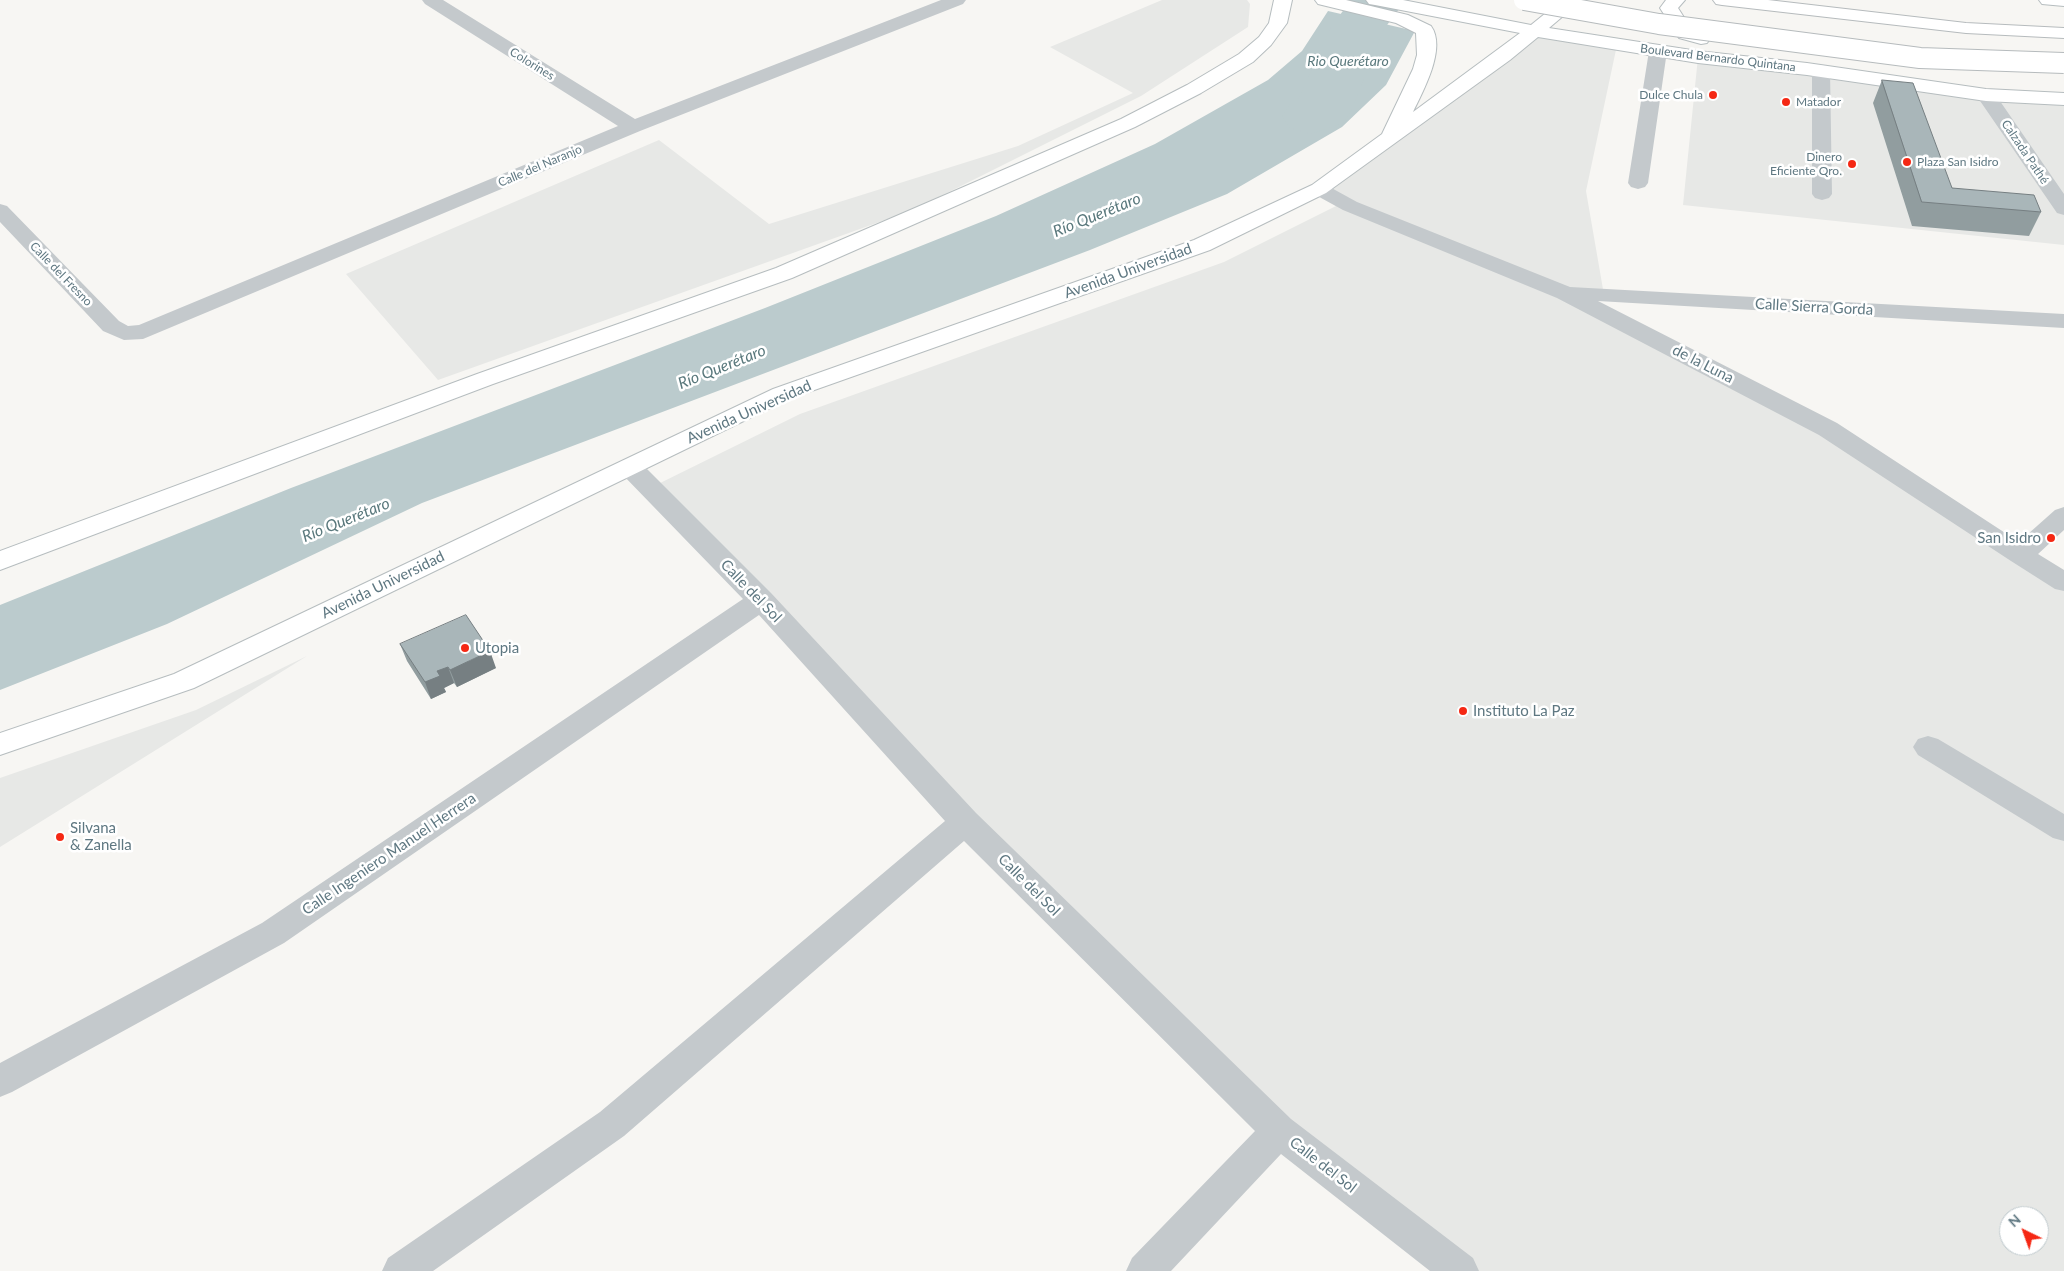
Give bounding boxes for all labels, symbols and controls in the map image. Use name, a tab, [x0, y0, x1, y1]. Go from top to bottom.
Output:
street label: Boulevard Bernardo Quintana	[1639, 41, 1797, 75]
street label: Colorines	[507, 45, 557, 83]
water label: Rio Querétaro	[1307, 53, 1389, 69]
place label: Dulce Chula	[1639, 88, 1703, 102]
marker: Dulce Chula	[1707, 89, 1719, 101]
place label: Matador	[1796, 95, 1841, 109]
marker: Matador	[1780, 96, 1792, 108]
street label: Calzada Pathé	[1998, 117, 2052, 187]
street label: Calle del Naranjo	[496, 142, 584, 190]
place label: Dinero Eficiente Qro.	[1770, 150, 1842, 178]
place label: Plaza San Isidro	[1917, 155, 1998, 169]
marker: Plaza San Isidro	[1901, 156, 1913, 168]
marker: Dinero Eficiente Qro.	[1846, 158, 1858, 170]
water label: Río Querétaro	[1050, 189, 1144, 241]
street label: Calle del Fresno	[27, 239, 95, 309]
street label: Avenida Universidad	[1062, 240, 1194, 302]
street label: Calle Sierra Gorda	[1754, 295, 1874, 319]
water label: Río Querétaro	[675, 341, 769, 393]
street label: de la Luna	[1669, 341, 1737, 387]
street label: Avenida Universidad	[684, 376, 814, 448]
water label: Río Querétaro	[299, 494, 393, 546]
place label: San Isidro	[1977, 529, 2041, 547]
marker: San Isidro	[2045, 532, 2057, 544]
street label: Avenida Universidad	[319, 547, 447, 623]
street label: Calle del Sol	[717, 556, 785, 626]
place label: Utopia	[475, 639, 519, 657]
marker: Utopia	[459, 642, 471, 654]
place label: Instituto La Paz	[1473, 702, 1575, 720]
marker: Instituto La Paz	[1457, 705, 1469, 717]
street label: Calle Ingeniero Manuel Herrera	[299, 789, 479, 919]
place label: Silvana & Zanella	[70, 819, 132, 854]
marker: Silvana & Zanella	[54, 831, 66, 843]
street label: Calle del Sol	[994, 850, 1064, 920]
street label: Calle del Sol	[1286, 1133, 1360, 1197]
north arrow	[1999, 1206, 2049, 1256]
text: N	[2005, 1210, 2024, 1230]

